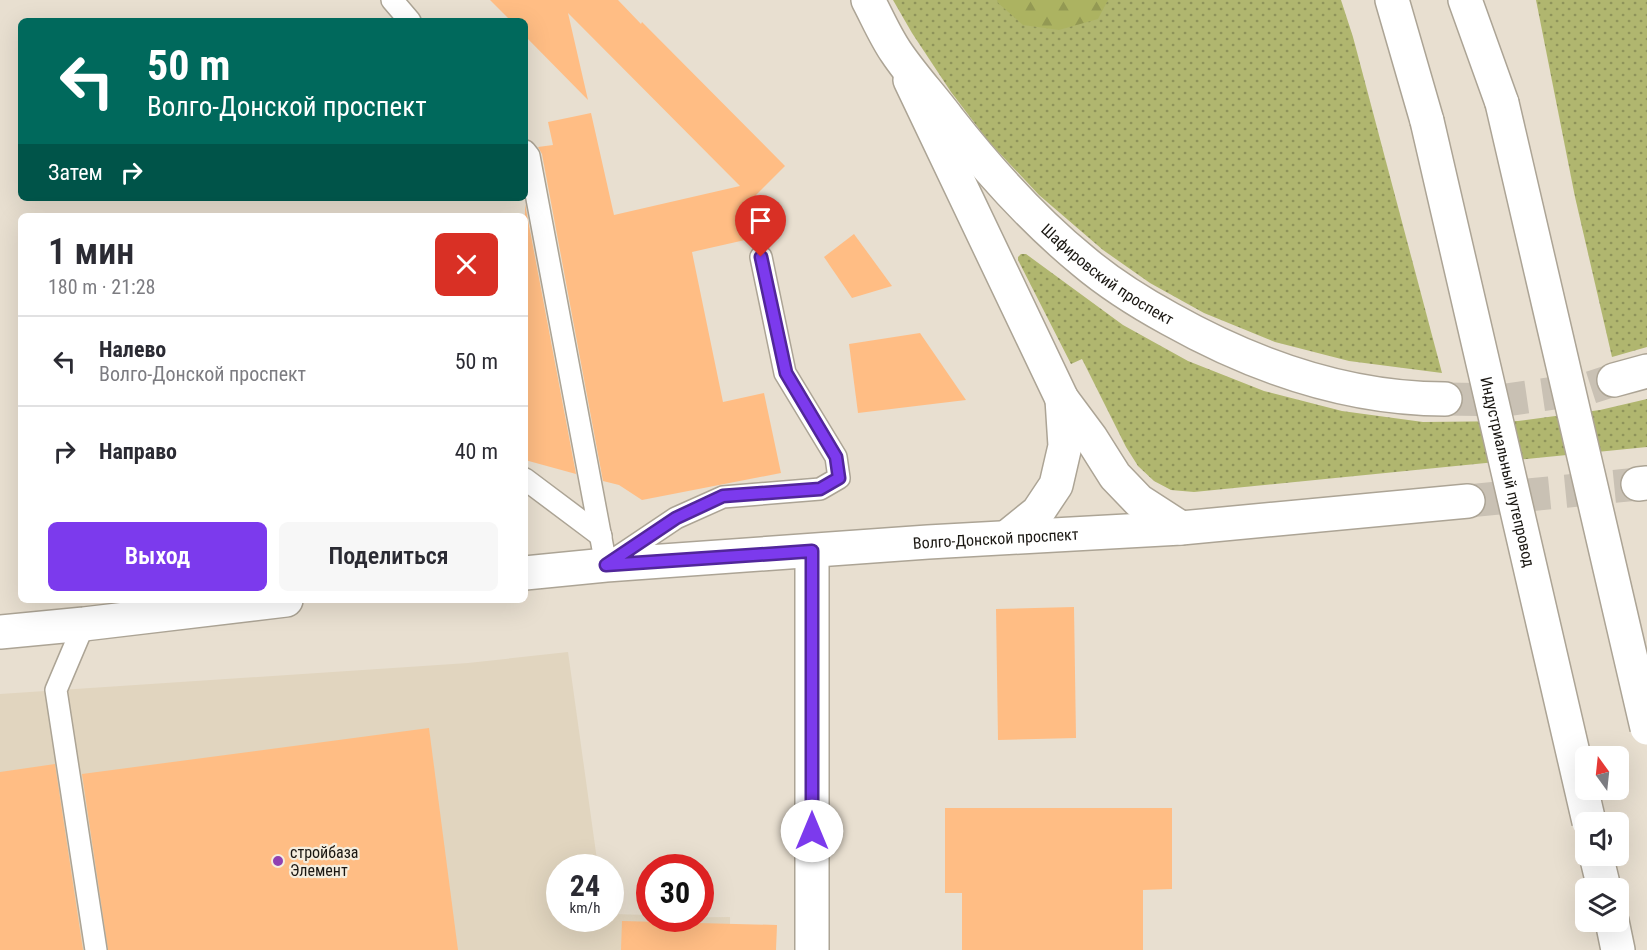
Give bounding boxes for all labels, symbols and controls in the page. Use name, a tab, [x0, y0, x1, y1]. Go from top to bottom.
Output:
text: 50 m	[147, 41, 230, 90]
icon: left	[48, 42, 126, 120]
text: Волго-Донской проспект	[147, 91, 427, 123]
icon: right	[115, 156, 148, 189]
text: Затем	[48, 160, 103, 185]
pin	[735, 195, 786, 257]
icon: arrive	[744, 204, 777, 237]
street label: Шафировский проспект	[1038, 220, 1177, 329]
text: 1 мин	[48, 231, 134, 273]
button: close	[435, 233, 498, 296]
text: 180 m · 21:28	[48, 275, 155, 299]
text: Налево	[99, 337, 166, 362]
icon: left	[48, 345, 81, 378]
text: 50 m	[455, 349, 498, 374]
text: Волго-Донской проспект	[99, 362, 306, 386]
street label: Индустриальный путепровод	[1477, 375, 1539, 569]
icon: right	[48, 435, 81, 468]
text: Направо	[99, 439, 177, 464]
text: 40 m	[455, 439, 498, 464]
button: Выход	[48, 522, 267, 591]
button: Поделиться	[279, 522, 498, 591]
street label: Волго-Донской проспект	[912, 524, 1079, 553]
north arrow	[1575, 746, 1629, 800]
map controls	[1575, 746, 1629, 932]
position arrow	[780, 799, 844, 863]
button: sound	[1575, 812, 1629, 866]
place label: стройбаза Элемент	[290, 843, 359, 880]
marker: стройбаза Элемент	[271, 854, 285, 868]
speed limit sign: 30	[636, 854, 714, 932]
text: 24	[570, 868, 600, 903]
button: layers	[1575, 878, 1629, 932]
text: km/h	[570, 899, 600, 917]

